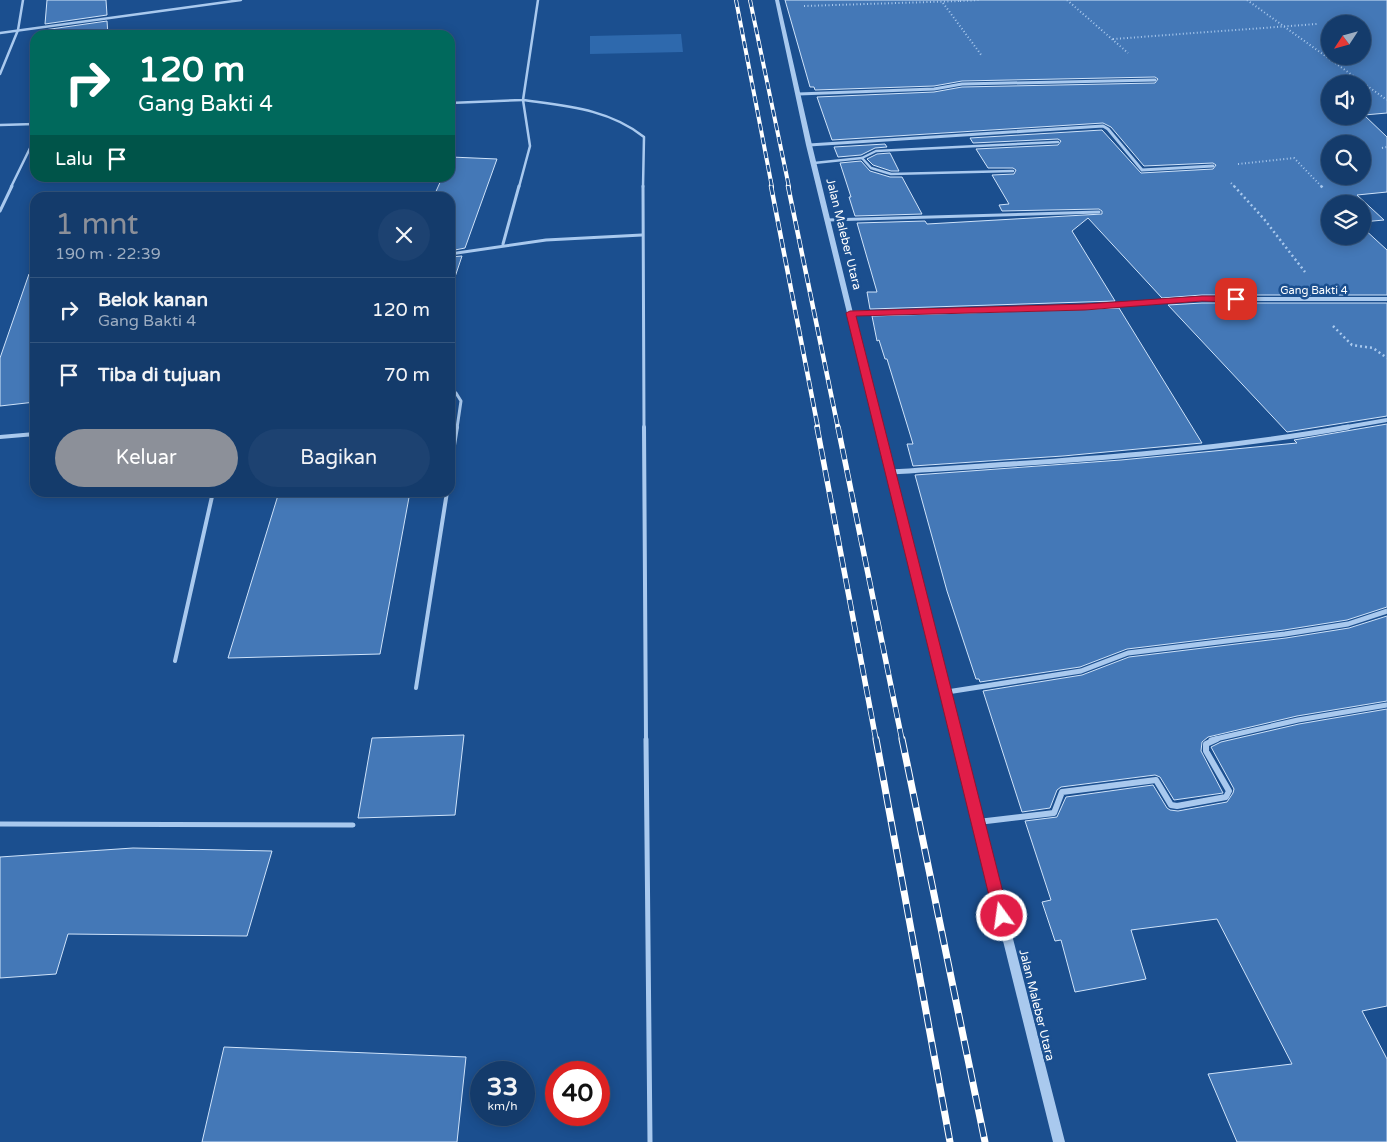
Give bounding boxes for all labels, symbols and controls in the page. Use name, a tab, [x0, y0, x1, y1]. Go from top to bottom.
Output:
north arrow	[1321, 15, 1371, 65]
map controls	[1321, 15, 1371, 245]
text: 120 m	[138, 49, 245, 91]
icon: right	[55, 50, 120, 115]
button: sound	[1321, 75, 1371, 125]
text: Gang Bakti 4	[138, 91, 273, 117]
button: search	[1321, 135, 1371, 185]
icon: arrive	[103, 145, 131, 173]
text: Lalu	[55, 148, 93, 170]
street label: Jalan Maleber Utara	[823, 177, 865, 291]
button: layers	[1321, 195, 1371, 245]
text: 1 mnt	[55, 206, 139, 243]
button: close	[378, 209, 430, 261]
text: 190 m · 22:39	[55, 244, 161, 264]
pin	[1215, 278, 1257, 320]
street label: Gang Bakti 4	[1280, 284, 1348, 297]
icon: arrive	[1222, 285, 1250, 313]
text: Belok kanan	[98, 289, 208, 311]
icon: right	[55, 296, 83, 324]
text: 120 m	[372, 299, 430, 321]
text: Gang Bakti 4	[98, 311, 196, 331]
icon: arrive	[55, 361, 83, 389]
text: Tiba di tujuan	[98, 364, 221, 386]
text: 70 m	[384, 364, 430, 386]
button: Keluar	[55, 429, 238, 487]
button: Bagikan	[248, 429, 430, 487]
position arrow	[975, 889, 1027, 941]
street label: Jalan Maleber Utara	[1016, 948, 1058, 1062]
speed limit sign: 40	[545, 1061, 610, 1126]
text: 33	[487, 1072, 518, 1102]
text: km/h	[487, 1099, 518, 1113]

